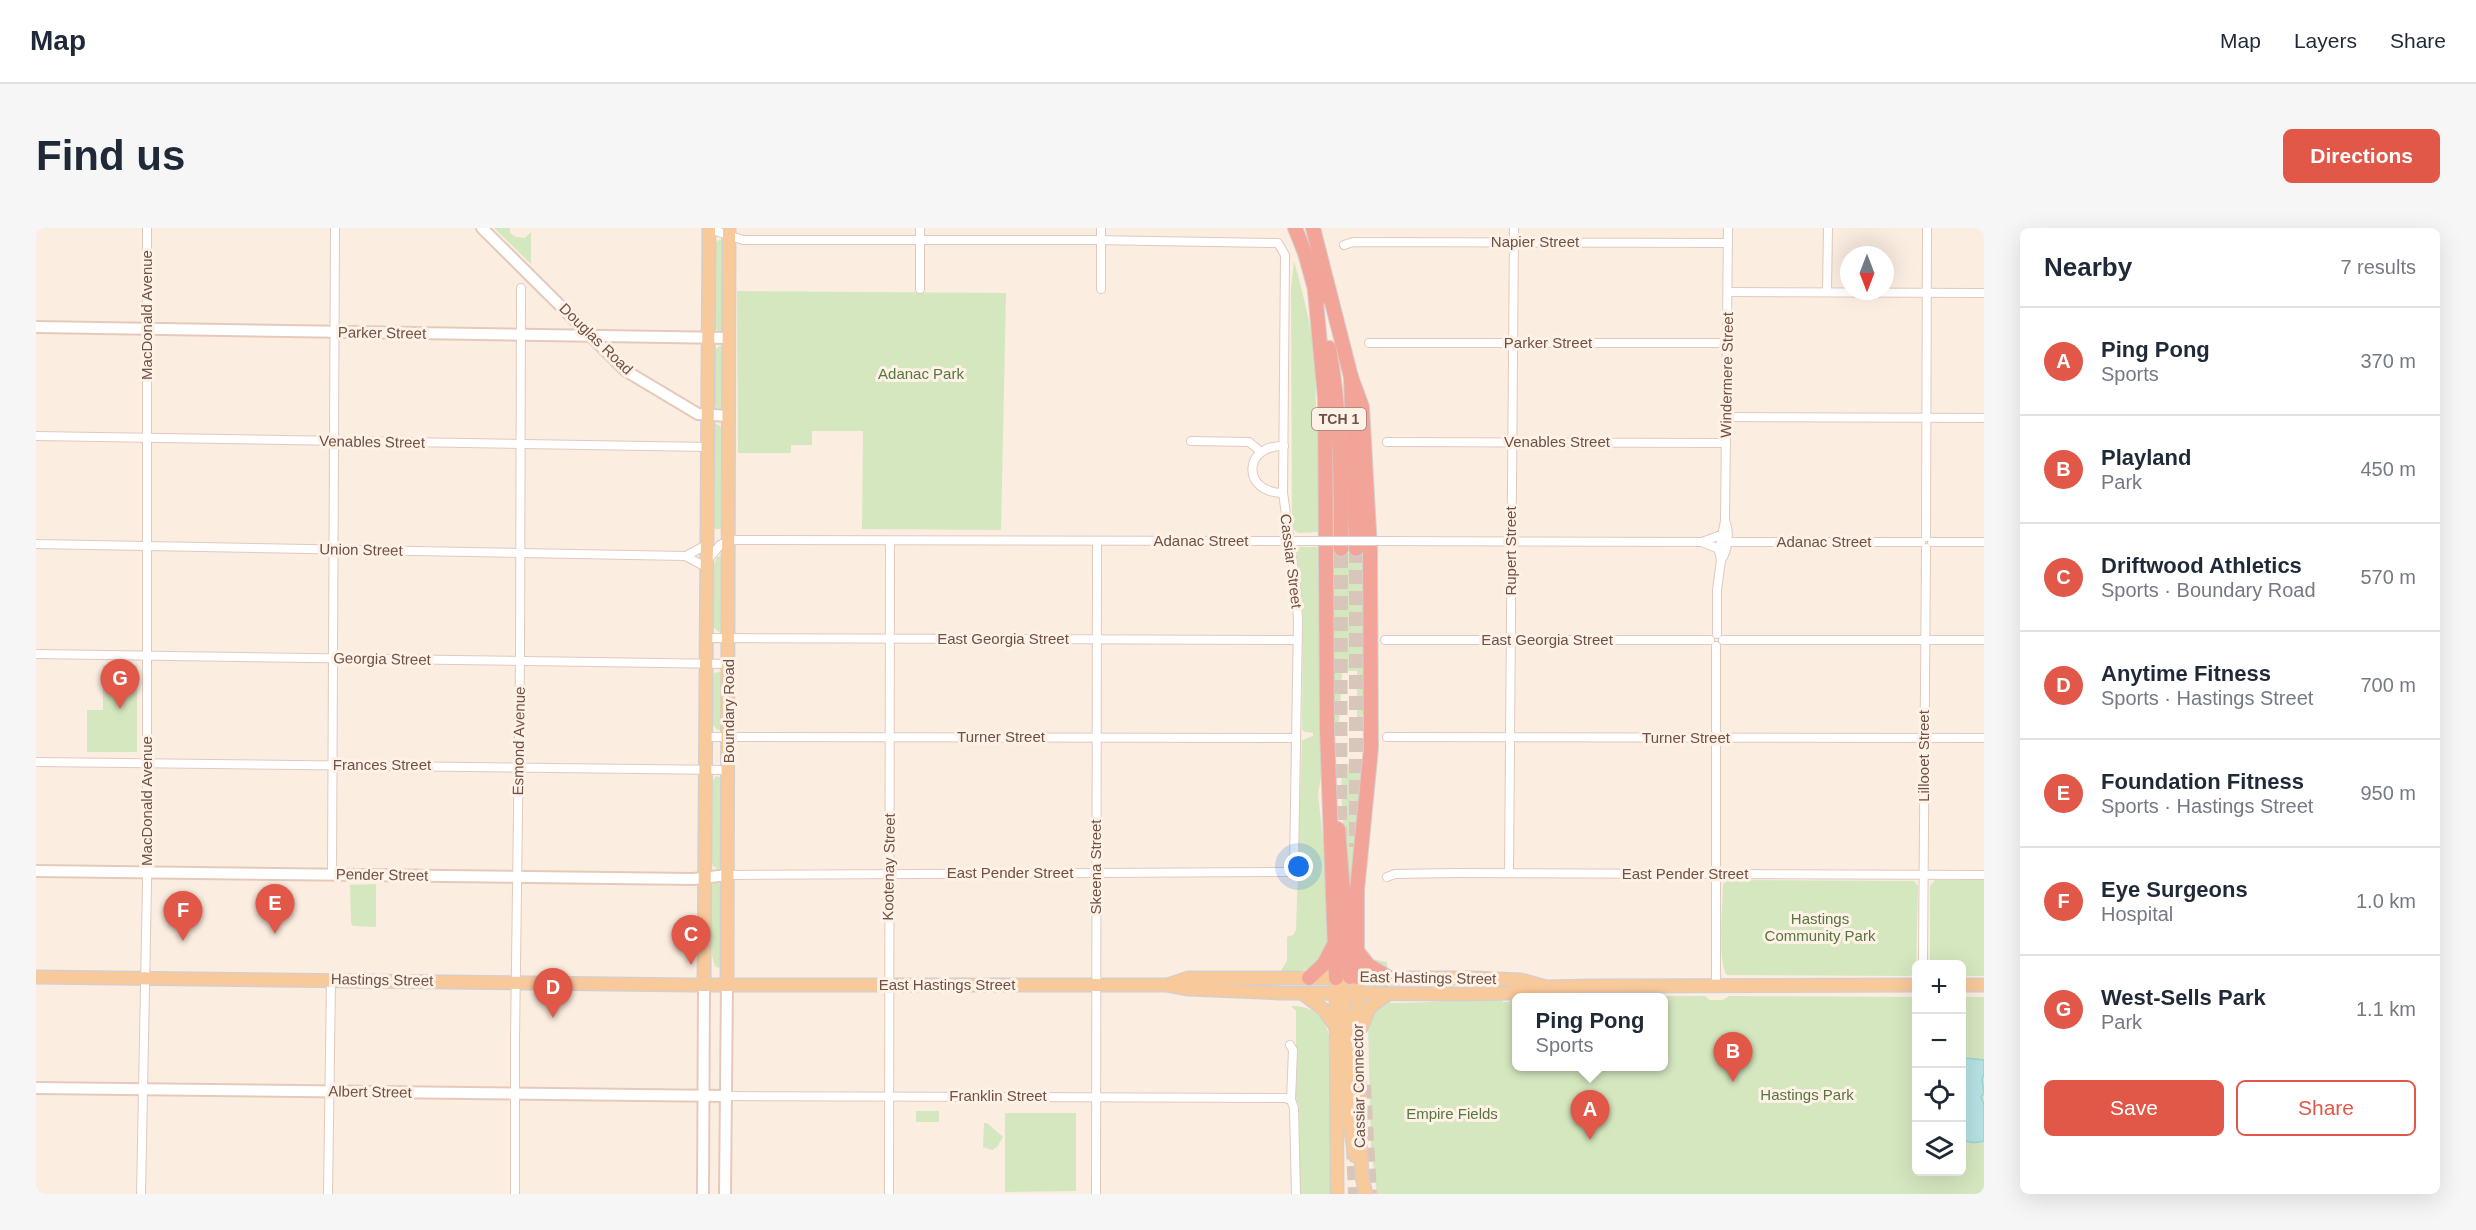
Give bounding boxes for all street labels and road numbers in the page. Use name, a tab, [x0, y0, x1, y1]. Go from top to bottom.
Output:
street label: Napier Street	[1491, 233, 1580, 250]
street label: MacDonald Avenue	[138, 250, 155, 380]
street label: Douglas Road	[556, 300, 636, 378]
street label: Windermere Street	[1717, 311, 1736, 438]
street label: Parker Street	[338, 323, 427, 342]
street label: Parker Street	[1504, 334, 1593, 351]
road number: TCH 1	[1312, 408, 1366, 430]
street label: Venables Street	[319, 432, 426, 451]
street label: Venables Street	[1504, 433, 1611, 450]
street label: Rupert Street	[1502, 506, 1519, 596]
street label: Cassiar Street	[1277, 513, 1306, 610]
street label: Adanac Street	[1153, 532, 1249, 549]
street label: Adanac Street	[1776, 533, 1872, 550]
street label: Union Street	[319, 540, 404, 559]
street label: East Georgia Street	[937, 630, 1070, 647]
street label: East Georgia Street	[1481, 631, 1614, 648]
street label: Georgia Street	[333, 649, 432, 668]
street label: Boundary Road	[720, 659, 737, 763]
street label: Esmond Avenue	[509, 686, 528, 796]
street label: Lillooet Street	[1915, 709, 1932, 802]
street label: Turner Street	[957, 728, 1046, 745]
street label: Turner Street	[1642, 729, 1731, 746]
street label: MacDonald Avenue	[138, 736, 155, 866]
street label: Frances Street	[333, 756, 432, 773]
street label: Kootenay Street	[879, 812, 898, 921]
street label: Skeena Street	[1087, 819, 1104, 915]
street label: East Pender Street	[947, 864, 1074, 881]
street label: Pender Street	[336, 865, 429, 884]
street label: East Pender Street	[1622, 865, 1749, 882]
street label: East Hastings Street	[1360, 968, 1497, 987]
street label: Hastings Street	[331, 970, 434, 989]
street label: East Hastings Street	[879, 976, 1016, 993]
street label: Cassiar Connector	[1349, 1024, 1368, 1148]
street label: Albert Street	[328, 1082, 413, 1101]
street label: Franklin Street	[949, 1087, 1048, 1104]

